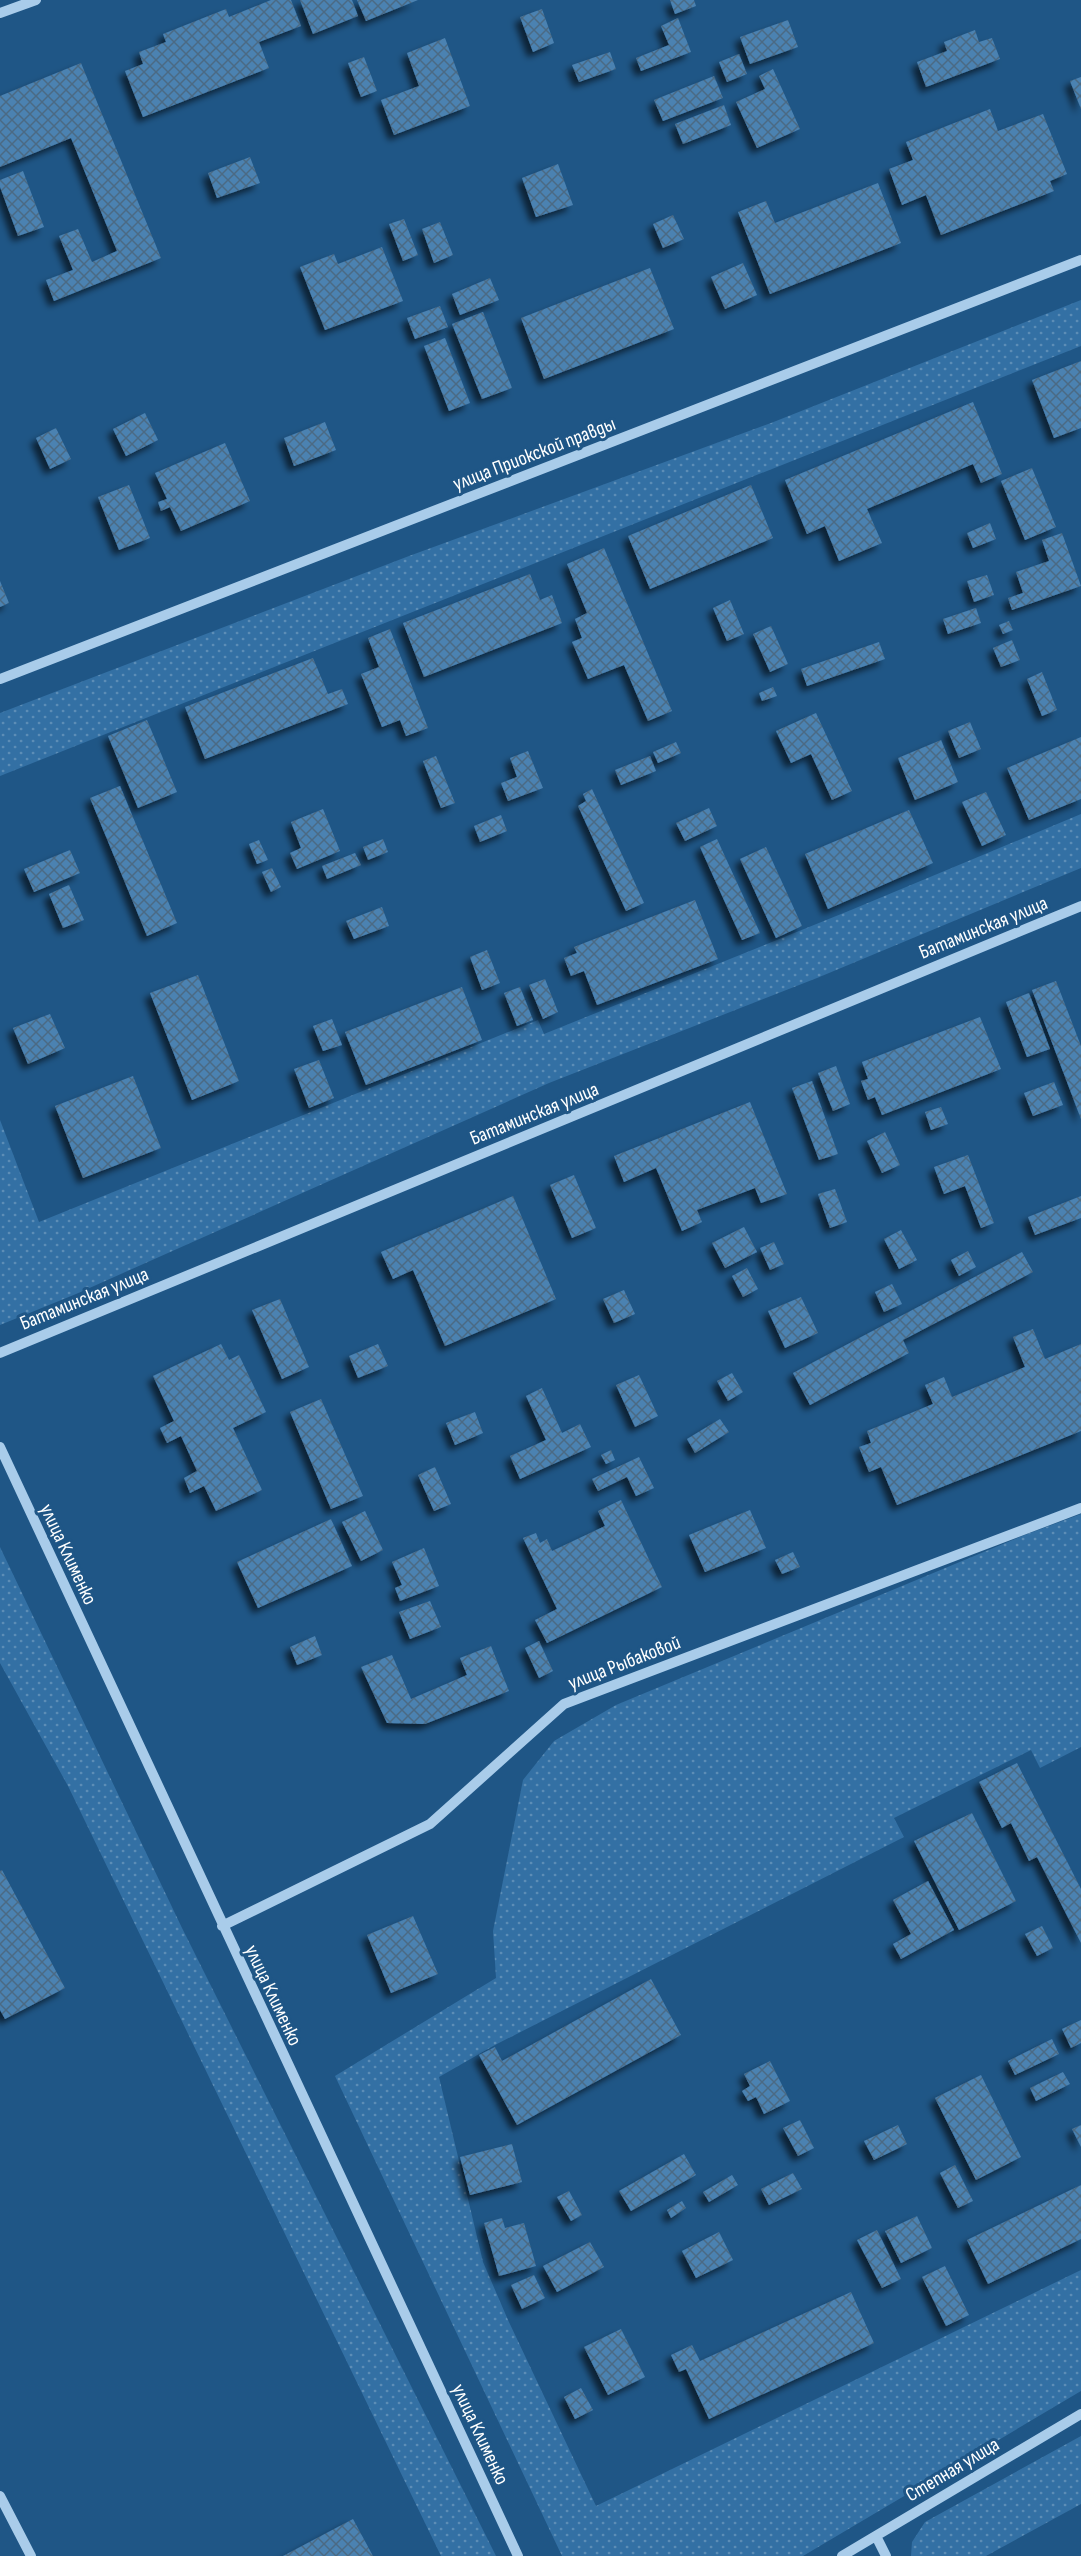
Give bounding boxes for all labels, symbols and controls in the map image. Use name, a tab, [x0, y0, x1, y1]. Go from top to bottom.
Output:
street label: улица Приокской правды	[450, 412, 619, 496]
street label: Батаминская улица	[916, 891, 1051, 965]
street label: Батаминская улица	[467, 1077, 602, 1151]
street label: Батаминская улица	[17, 1262, 152, 1336]
street label: улица Клименко	[34, 1500, 102, 1609]
street label: улица Рыбаковой	[565, 1630, 684, 1695]
street label: улица Клименко	[239, 1941, 307, 2050]
street label: улица Клименко	[446, 2380, 514, 2489]
street label: Степная улица	[901, 2432, 1004, 2507]

